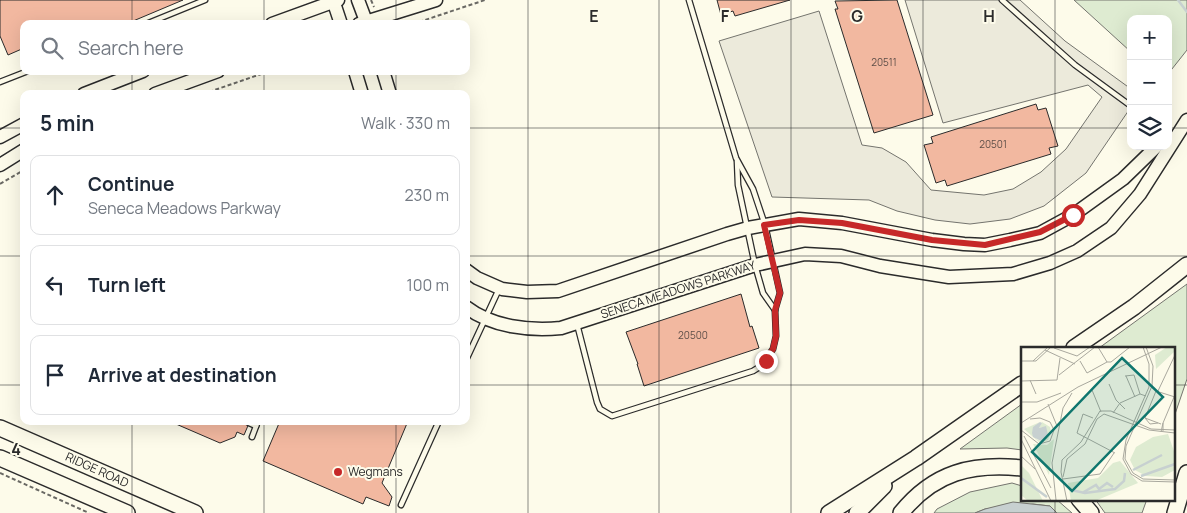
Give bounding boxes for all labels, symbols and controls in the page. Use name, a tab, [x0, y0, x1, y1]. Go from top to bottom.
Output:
text: E	[589, 5, 599, 27]
text: F	[721, 5, 730, 27]
text: G	[851, 5, 863, 27]
text: H	[983, 5, 995, 27]
map controls	[1127, 15, 1172, 150]
button: +	[1127, 15, 1172, 60]
search box	[20, 20, 470, 75]
icon: search	[38, 34, 66, 62]
text: Search here	[78, 35, 184, 61]
house number: 20511	[871, 55, 897, 69]
button: −	[1127, 60, 1172, 105]
button: layers	[1127, 105, 1172, 150]
text: 5 min	[40, 109, 94, 137]
text: Walk · 330 m	[361, 112, 450, 134]
house number: 20501	[979, 137, 1007, 151]
text: Continue	[88, 171, 174, 197]
icon: ahead	[41, 181, 69, 209]
text: 230 m	[405, 184, 449, 206]
text: Seneca Meadows Parkway	[88, 197, 281, 219]
route start	[1062, 204, 1085, 227]
street label: SENECA MEADOWS PARKWAY	[598, 256, 758, 323]
icon: left	[41, 271, 69, 299]
text: Turn left	[88, 272, 166, 298]
text: 100 m	[406, 274, 449, 296]
house number: 20500	[678, 328, 708, 342]
inset map	[1021, 347, 1174, 500]
route end	[755, 350, 778, 373]
icon: arrive	[41, 361, 69, 389]
text: Arrive at destination	[88, 362, 277, 388]
text: 4	[11, 438, 21, 460]
street label: RIDGE ROAD	[63, 448, 132, 491]
place label: Wegmans	[348, 463, 403, 480]
marker: Wegmans	[332, 466, 344, 478]

